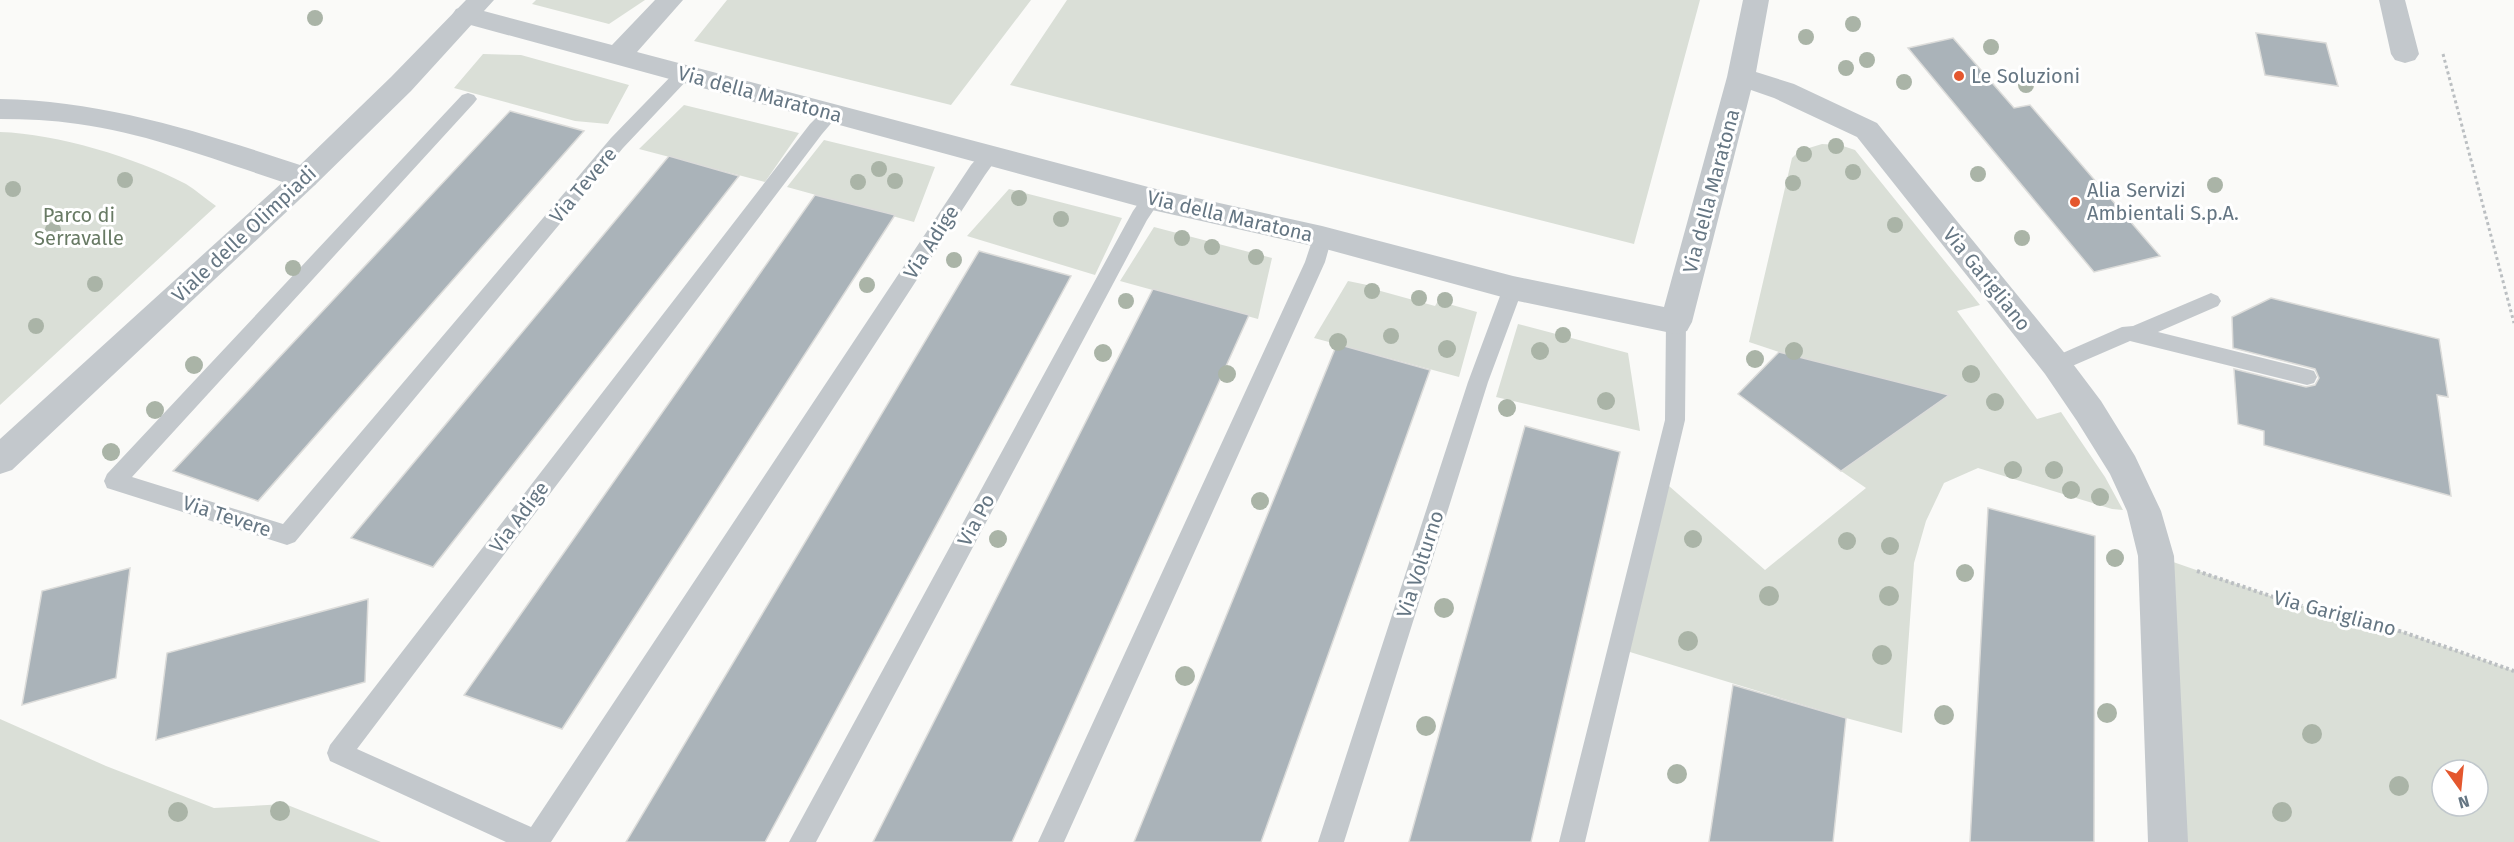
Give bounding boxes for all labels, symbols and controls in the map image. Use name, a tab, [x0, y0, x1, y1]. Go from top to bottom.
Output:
street label: Via della Maratona	[675, 61, 845, 127]
place label: Le Soluzioni	[1971, 64, 2080, 88]
marker: Le Soluzioni	[1952, 69, 1966, 83]
street label: Via della Maratona	[1678, 106, 1744, 276]
street label: Via Tevere	[544, 142, 622, 228]
street label: Viale delle Olimpiadi	[167, 161, 321, 307]
place label: Alia Servizi Ambientali S.p.A.	[2087, 178, 2239, 225]
street label: Via della Maratona	[1145, 185, 1315, 247]
marker: Alia Servizi Ambientali S.p.A.	[2068, 195, 2082, 209]
street label: Via Adige	[898, 201, 964, 283]
park label: Parco di Serravalle	[34, 203, 124, 250]
street label: Via Garigliano	[1938, 222, 2036, 336]
street label: Via Adige	[484, 477, 554, 557]
street label: Via Tevere	[180, 490, 274, 542]
street label: Via Po	[952, 490, 1000, 550]
street label: Via Volturno	[1391, 507, 1449, 621]
street label: Via Garigliano	[2271, 585, 2399, 641]
north arrow	[2430, 758, 2490, 818]
text: N	[2456, 791, 2471, 813]

